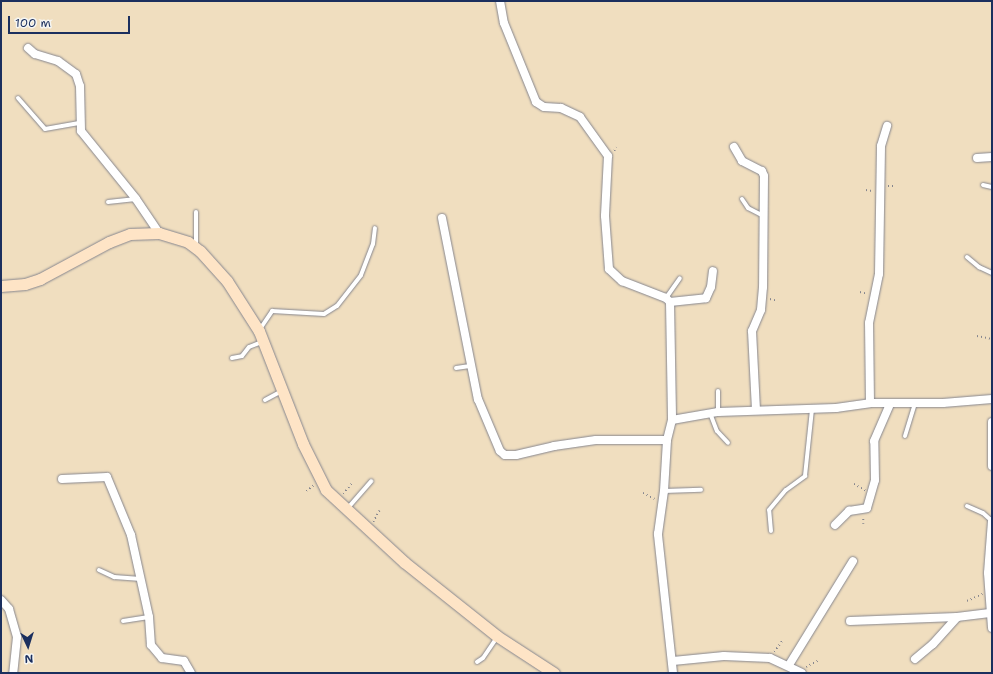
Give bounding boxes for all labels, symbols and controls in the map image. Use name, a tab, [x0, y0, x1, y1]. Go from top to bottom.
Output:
scale bar	[10, 8, 132, 34]
text: 100 m	[15, 15, 51, 31]
north arrow	[8, 626, 48, 666]
text: N	[24, 651, 34, 666]

